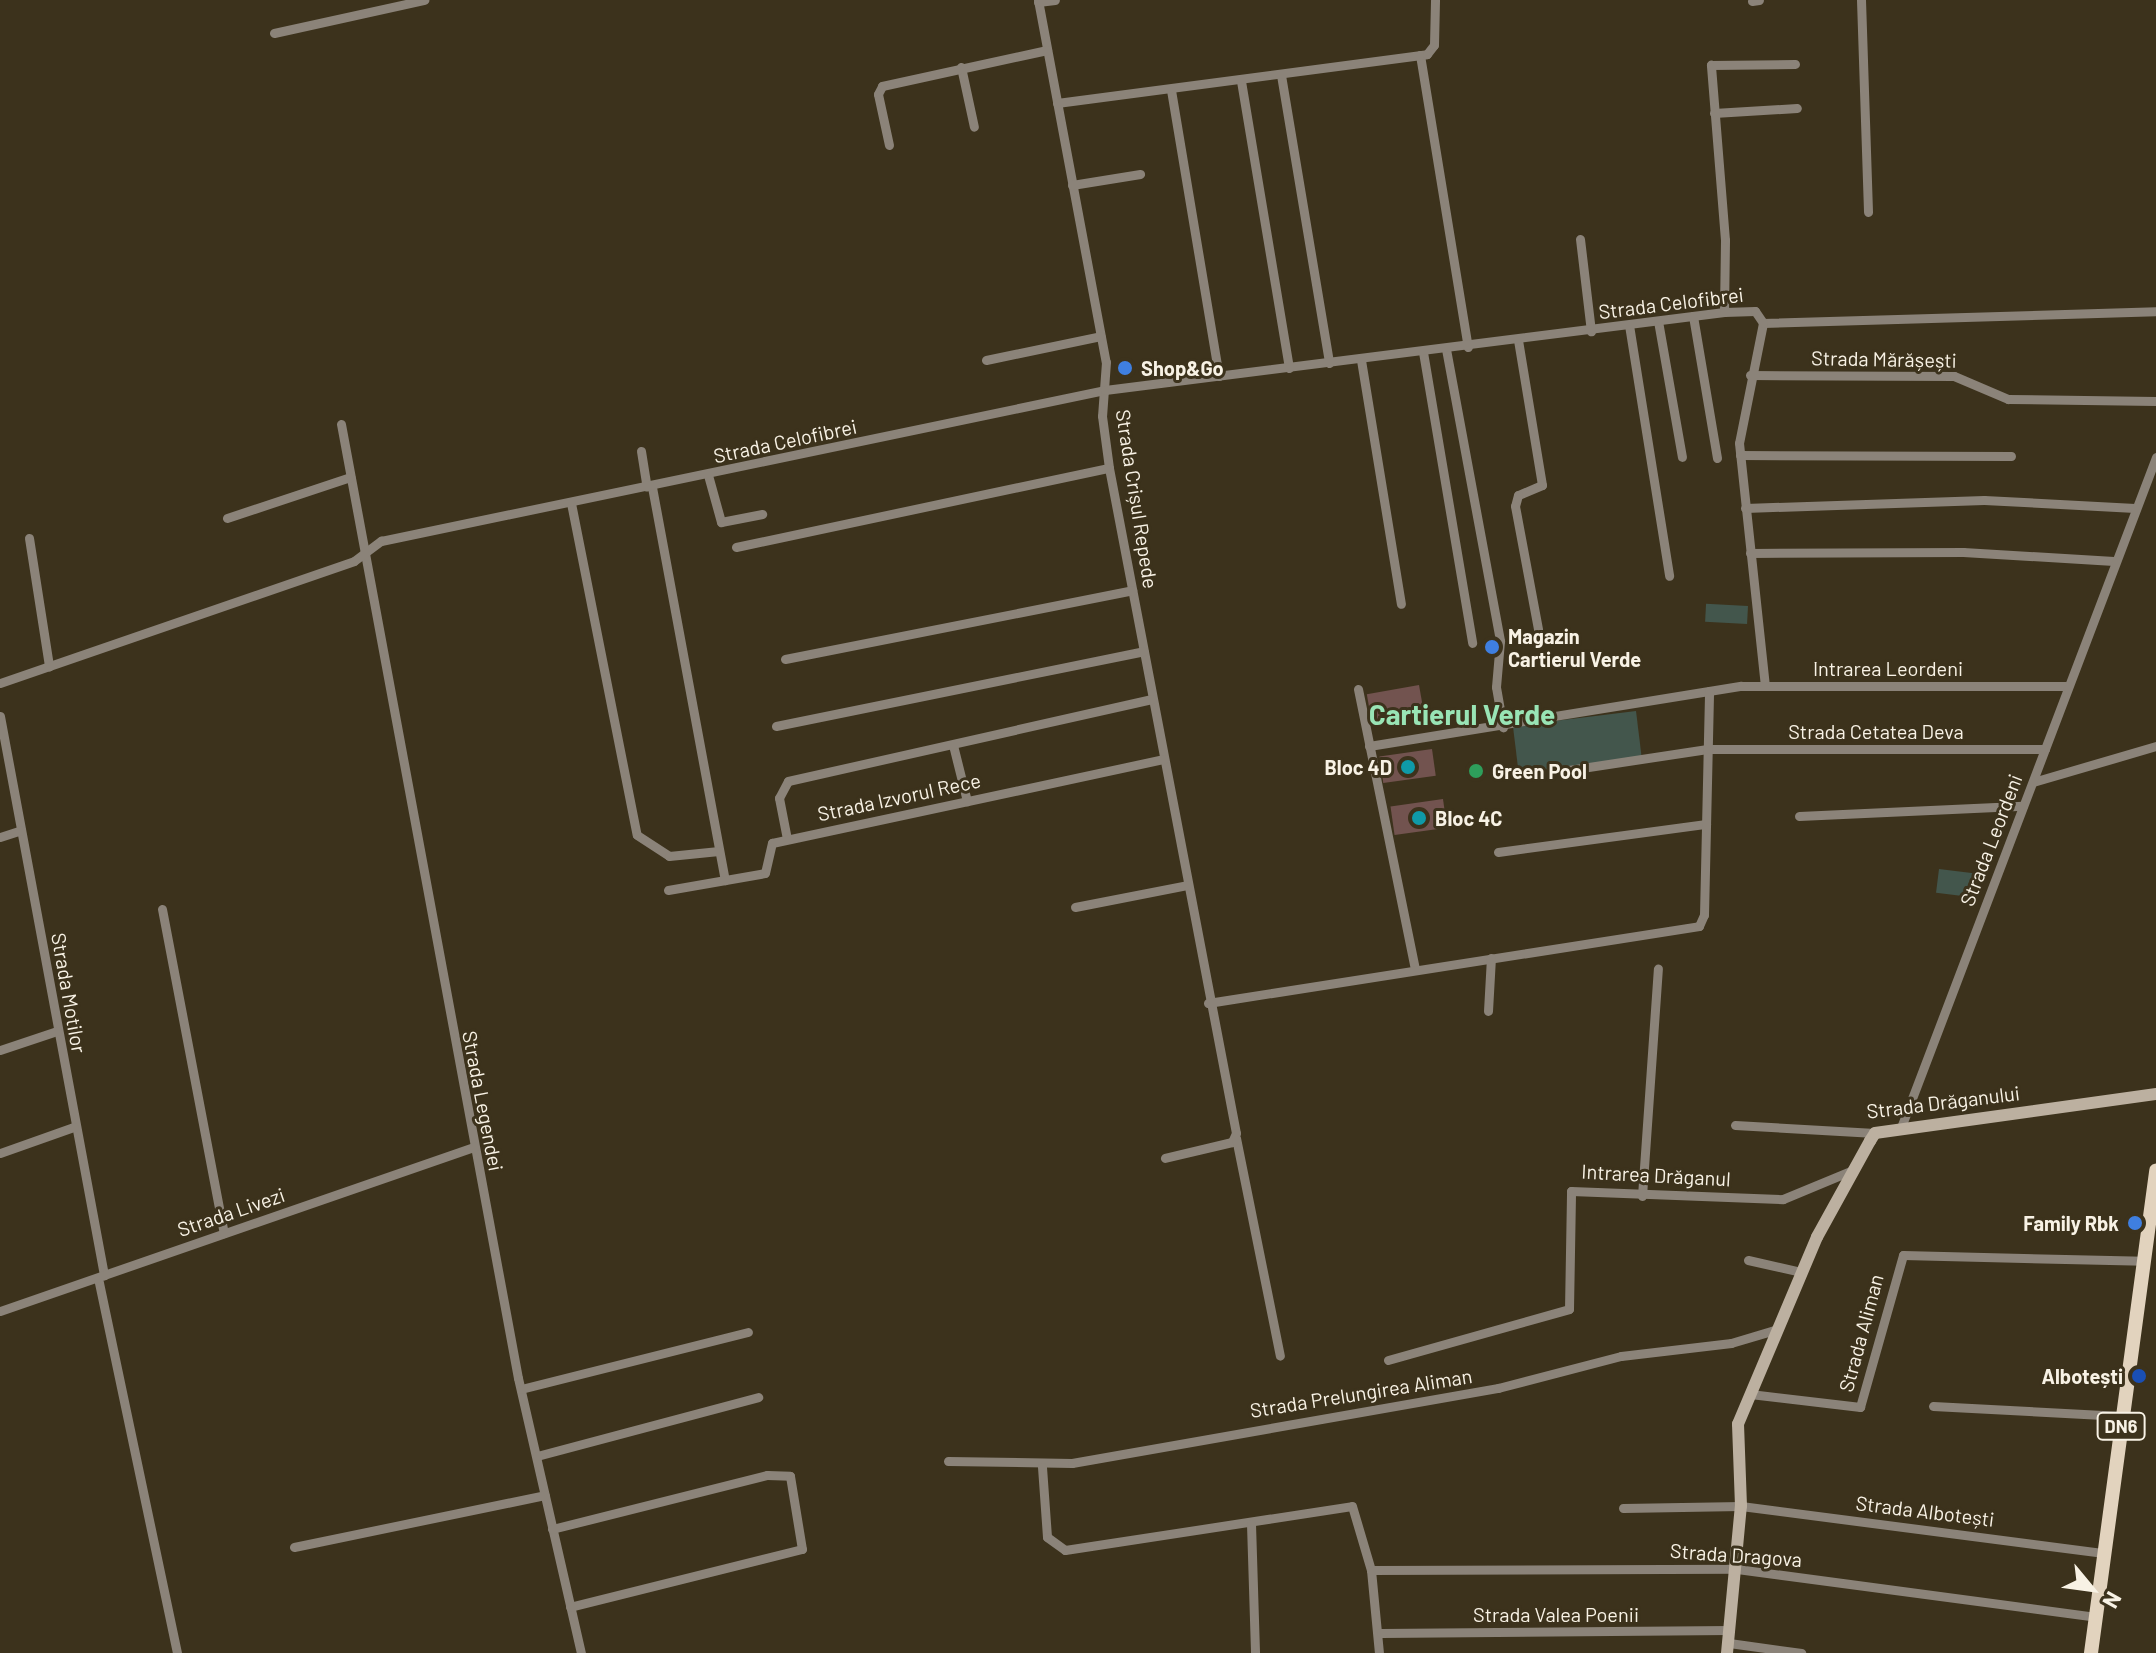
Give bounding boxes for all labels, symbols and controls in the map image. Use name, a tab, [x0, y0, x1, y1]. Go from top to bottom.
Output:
street label: Strada Celofibrei	[1597, 282, 1745, 324]
street label: Strada Mărășești	[1811, 346, 1957, 372]
place label: Shop&Go	[1141, 356, 1224, 380]
marker: Shop&Go	[1116, 359, 1134, 377]
street label: Strada Crișul Repede	[1111, 408, 1163, 590]
street label: Strada Celofibrei	[711, 414, 859, 468]
place label: Magazin Cartierul Verde	[1508, 624, 1641, 671]
marker: Magazin Cartierul Verde	[1483, 638, 1501, 656]
street label: Intrarea Leordeni	[1813, 656, 1963, 680]
district label: Cartierul Verde	[1369, 697, 1555, 731]
street label: Strada Cetatea Deva	[1788, 719, 1964, 743]
place label: Bloc 4D	[1324, 755, 1392, 779]
marker: Bloc 4D	[1399, 758, 1417, 776]
place label: Green Pool	[1492, 759, 1587, 783]
marker: Green Pool	[1467, 762, 1485, 780]
street label: Strada Izvorul Rece	[815, 768, 983, 826]
street label: Strada Leordeni	[1955, 771, 2027, 909]
place label: Bloc 4C	[1435, 806, 1502, 830]
marker: Bloc 4C	[1410, 809, 1428, 827]
street label: Strada Motilor	[47, 931, 91, 1055]
street label: Strada Legendei	[458, 1029, 508, 1173]
street label: Strada Drăganului	[1865, 1081, 2021, 1123]
street label: Intrarea Drăganul	[1581, 1159, 1731, 1191]
street label: Strada Livezi	[174, 1182, 288, 1242]
place label: Family Rbk	[2023, 1211, 2119, 1235]
marker: Family Rbk	[2126, 1214, 2144, 1232]
street label: Strada Aliman	[1834, 1271, 1888, 1395]
street label: Strada Prelungirea Aliman	[1248, 1364, 1474, 1422]
place label: Albotești	[2042, 1364, 2123, 1388]
marker: Albotești	[2130, 1367, 2148, 1385]
road number: DN6	[2095, 1412, 2147, 1440]
street label: Strada Albotești	[1854, 1491, 1996, 1531]
street label: Strada Dragova	[1669, 1538, 1803, 1572]
north arrow	[2052, 1549, 2132, 1629]
text: N	[2098, 1588, 2128, 1613]
street label: Strada Valea Poenii	[1473, 1602, 1639, 1626]

